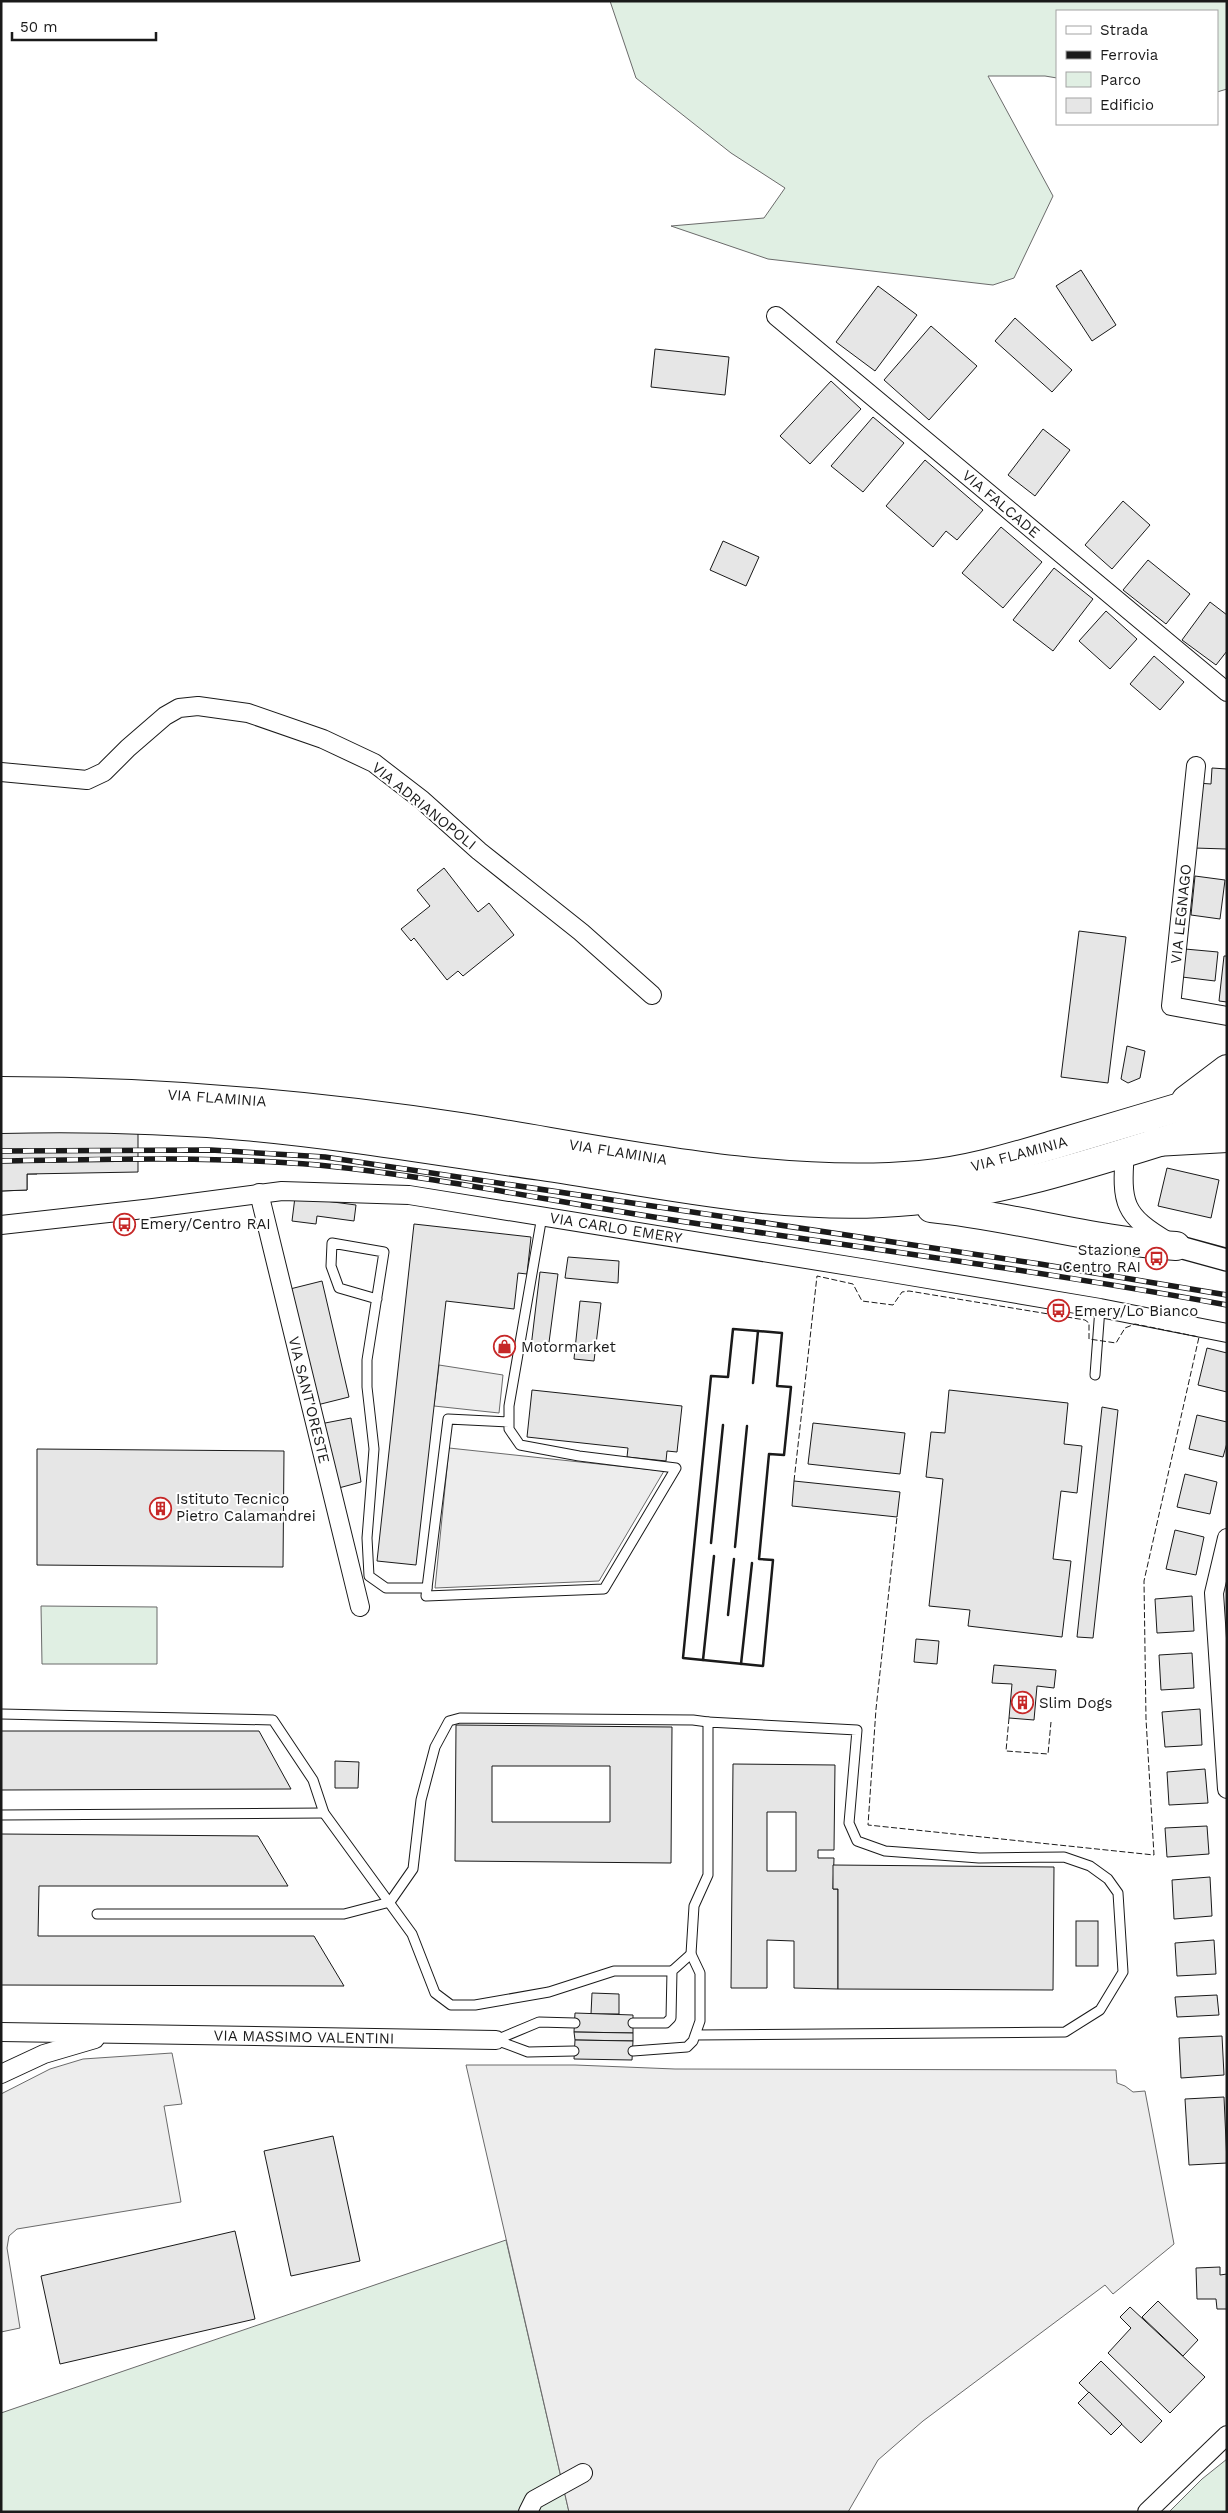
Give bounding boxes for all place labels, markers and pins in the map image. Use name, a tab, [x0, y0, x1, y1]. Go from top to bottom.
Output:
bus stop icon: Emery/Centro RAI	[112, 1212, 136, 1236]
place label: Emery/Centro RAI	[140, 1215, 271, 1233]
place label: Stazione Centro RAI	[1062, 1241, 1141, 1276]
bus stop icon: Stazione Centro RAI	[1145, 1247, 1169, 1271]
bus stop icon: Emery/Lo Bianco	[1046, 1299, 1070, 1323]
place label: Emery/Lo Bianco	[1074, 1302, 1198, 1320]
shop icon: Motormarket	[493, 1335, 517, 1359]
place label: Motormarket	[521, 1338, 617, 1356]
place label: Istituto Tecnico Pietro Calamandrei	[176, 1490, 316, 1525]
building icon: Istituto Tecnico Pietro Calamandrei	[148, 1496, 172, 1520]
building icon: Slim Dogs	[1011, 1691, 1035, 1715]
place label: Slim Dogs	[1039, 1694, 1112, 1712]

